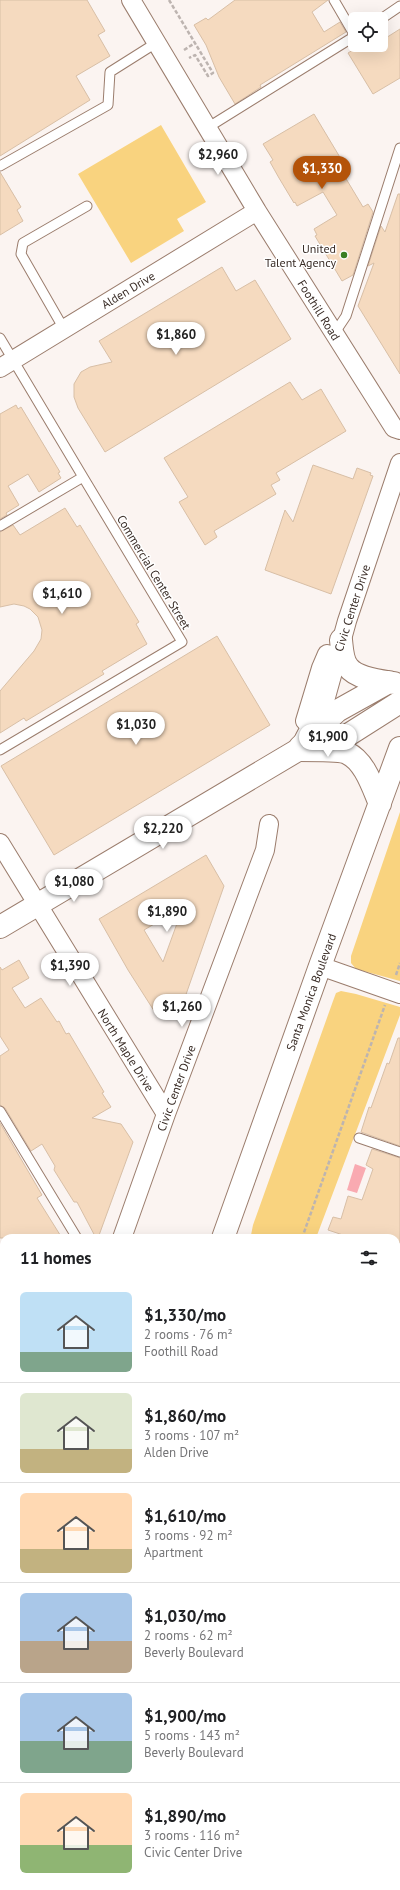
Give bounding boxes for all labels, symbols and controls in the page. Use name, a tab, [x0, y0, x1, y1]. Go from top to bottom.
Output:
map controls	[348, 12, 388, 52]
button: locate	[348, 12, 388, 52]
pin: $2,960	[185, 142, 251, 176]
text: $2,960	[198, 146, 238, 163]
pin: $1,330	[289, 156, 355, 190]
text: $1,330	[302, 160, 342, 177]
place label: United Talent Agency	[265, 241, 336, 270]
marker: United Talent Agency	[339, 250, 349, 260]
street label: Alden Drive	[99, 268, 157, 312]
street label: Foothill Road	[294, 277, 344, 343]
pin: $1,860	[143, 322, 209, 356]
text: $1,860	[156, 326, 196, 343]
street label: Commercial Center Street	[114, 512, 194, 632]
street label: Civic Center Drive	[331, 563, 373, 653]
pin: $1,610	[29, 581, 95, 615]
text: $1,610	[42, 585, 82, 602]
pin: $1,030	[103, 712, 169, 746]
text: $1,030	[116, 716, 156, 733]
pin: $1,900	[295, 724, 361, 758]
text: $1,900	[308, 728, 348, 745]
pin: $2,220	[130, 816, 196, 850]
text: $2,220	[143, 820, 183, 837]
pin: $1,080	[41, 869, 107, 903]
text: $1,080	[54, 873, 94, 890]
pin: $1,890	[134, 899, 200, 933]
text: $1,890	[147, 903, 187, 920]
street label: Santa Monica Boulevard	[283, 931, 339, 1053]
pin: $1,390	[37, 953, 103, 987]
text: $1,390	[50, 957, 90, 974]
pin: $1,260	[149, 994, 215, 1028]
text: $1,260	[162, 998, 202, 1015]
street label: North Maple Drive	[95, 1006, 157, 1094]
street label: Civic Center Drive	[153, 1043, 199, 1133]
text: 11 homes	[20, 1247, 91, 1269]
icon: filters	[358, 1247, 380, 1269]
text: $1,330/mo	[144, 1304, 226, 1326]
icon: home	[52, 1308, 100, 1356]
text: 2 rooms · 76 m²	[144, 1326, 233, 1343]
text: Foothill Road	[144, 1343, 218, 1360]
text: $1,860/mo	[144, 1405, 226, 1427]
icon: home	[52, 1409, 100, 1457]
text: 3 rooms · 107 m²	[144, 1427, 239, 1444]
text: Alden Drive	[144, 1444, 209, 1461]
text: $1,610/mo	[144, 1505, 226, 1527]
icon: home	[52, 1509, 100, 1557]
text: 3 rooms · 92 m²	[144, 1527, 233, 1544]
text: Apartment	[144, 1544, 203, 1561]
text: $1,030/mo	[144, 1605, 226, 1627]
icon: home	[52, 1609, 100, 1657]
text: 2 rooms · 62 m²	[144, 1627, 233, 1644]
text: Beverly Boulevard	[144, 1644, 244, 1661]
text: $1,900/mo	[144, 1705, 226, 1727]
icon: home	[52, 1709, 100, 1757]
text: 5 rooms · 143 m²	[144, 1727, 240, 1744]
text: Beverly Boulevard	[144, 1744, 244, 1761]
text: $1,890/mo	[144, 1805, 226, 1827]
icon: home	[52, 1809, 100, 1857]
text: 3 rooms · 116 m²	[144, 1827, 240, 1844]
text: Civic Center Drive	[144, 1844, 242, 1861]

